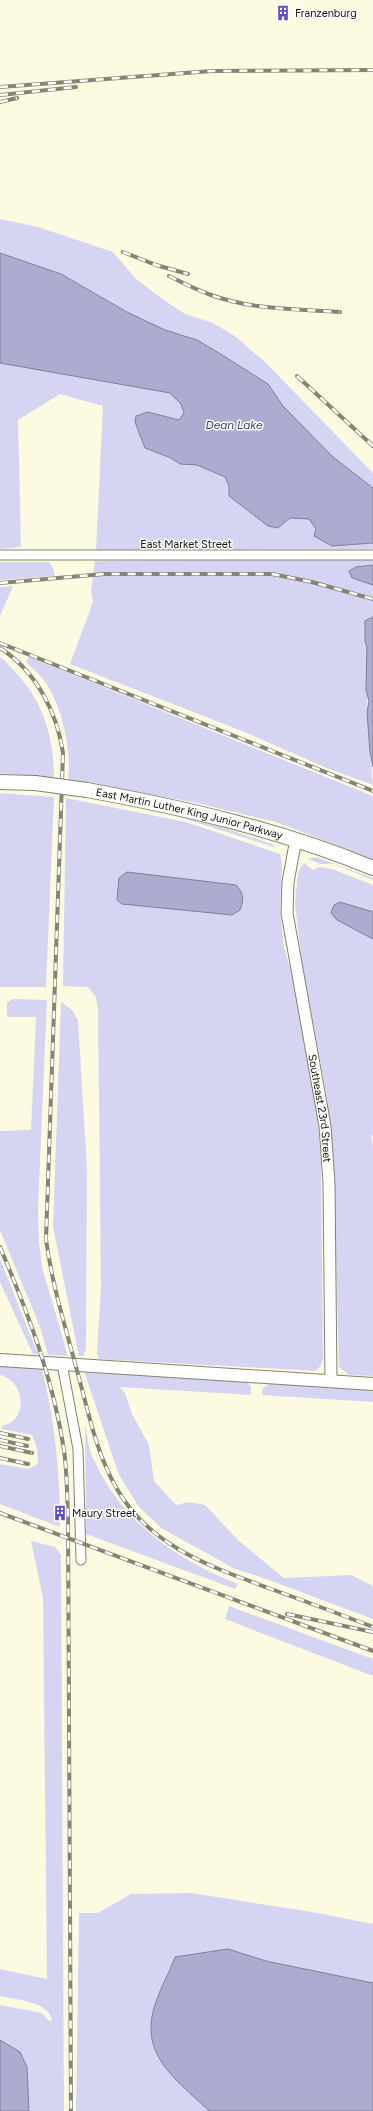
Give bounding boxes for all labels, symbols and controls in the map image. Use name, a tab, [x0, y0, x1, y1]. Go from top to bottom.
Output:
building icon: Franzenburg	[274, 4, 292, 22]
place label: Franzenburg	[295, 7, 357, 20]
water label: Dean Lake	[205, 418, 263, 432]
street label: East Market Street	[140, 538, 232, 551]
street label: East Martin Luther King Junior Parkway	[95, 786, 284, 842]
street label: Southeast 23rd Street	[305, 1053, 334, 1163]
building icon: Maury Street	[51, 1504, 69, 1522]
place label: Maury Street	[72, 1507, 136, 1520]

